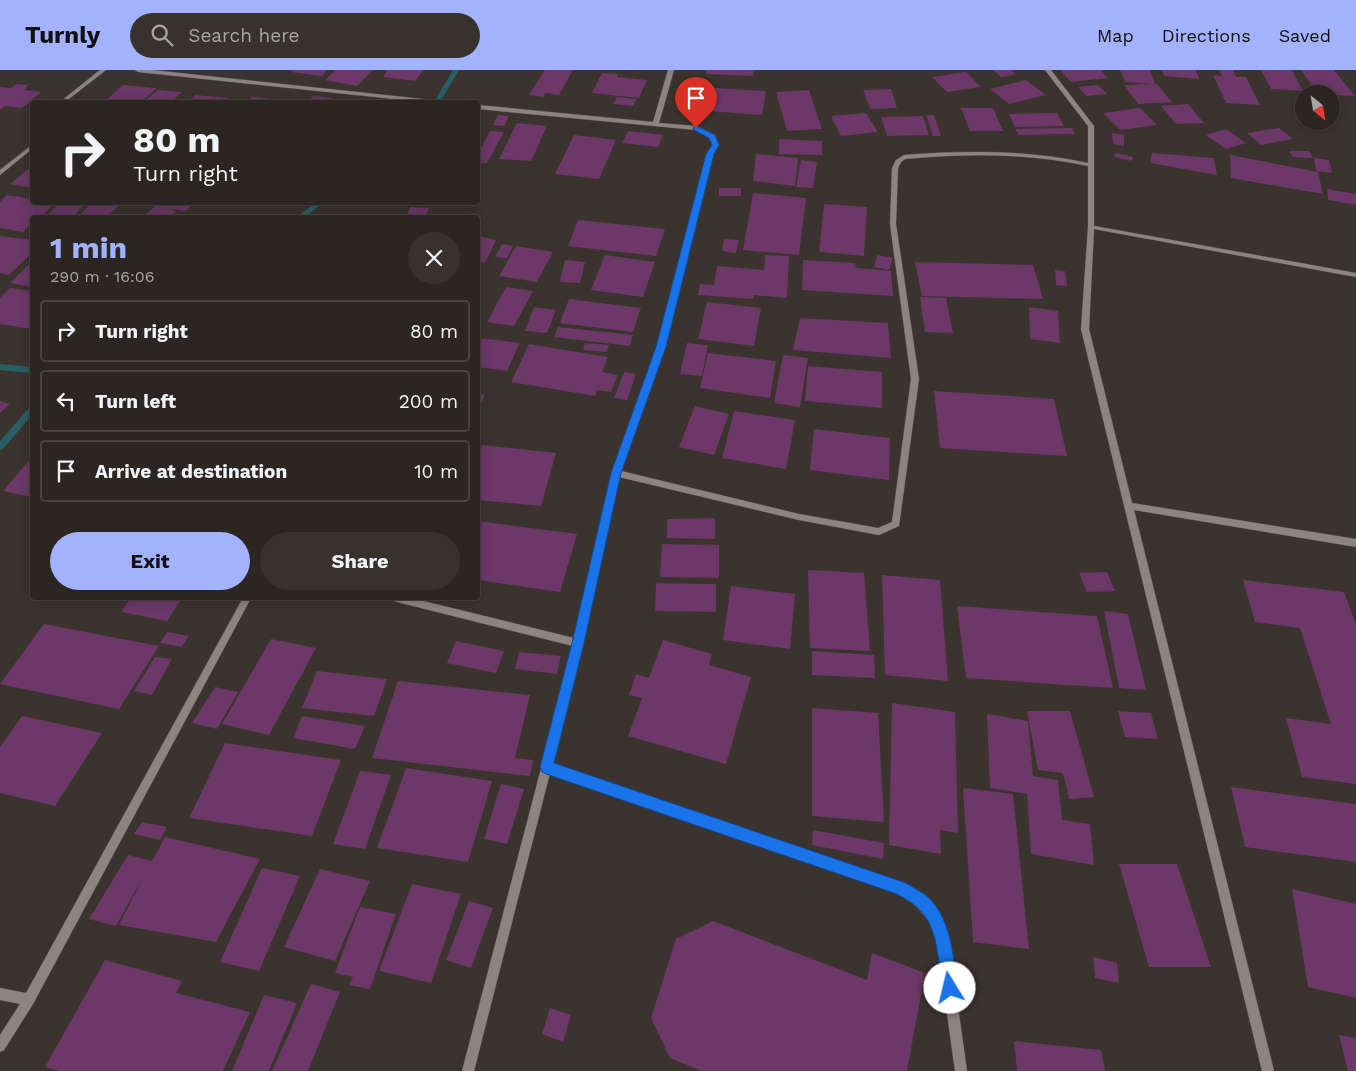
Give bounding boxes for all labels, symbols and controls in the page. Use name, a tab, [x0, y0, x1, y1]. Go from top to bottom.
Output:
search box	[130, 13, 480, 58]
text: Turnly	[25, 21, 100, 49]
icon: search	[148, 21, 176, 49]
text: Search here	[188, 24, 300, 47]
text: Map	[1097, 25, 1134, 46]
text: Directions	[1162, 25, 1251, 46]
text: Saved	[1279, 25, 1331, 46]
pin	[675, 77, 717, 128]
icon: arrive	[682, 84, 710, 112]
north arrow	[1295, 85, 1340, 130]
map controls	[1295, 85, 1340, 130]
text: 80 m	[133, 119, 220, 161]
icon: right	[50, 120, 115, 185]
text: Turn right	[133, 161, 238, 186]
text: 1 min	[50, 230, 127, 265]
button: close	[408, 232, 460, 284]
text: 290 m · 16:06	[50, 267, 154, 286]
icon: right	[52, 317, 80, 345]
text: Turn right	[95, 320, 188, 343]
text: 80 m	[410, 320, 458, 343]
icon: left	[52, 387, 80, 415]
text: Turn left	[95, 390, 176, 413]
text: 200 m	[399, 390, 458, 413]
icon: arrive	[52, 457, 80, 485]
text: Arrive at destination	[95, 460, 287, 483]
text: 10 m	[414, 460, 458, 483]
button: Exit	[50, 532, 250, 590]
button: Share	[260, 532, 460, 590]
position arrow	[923, 961, 975, 1013]

